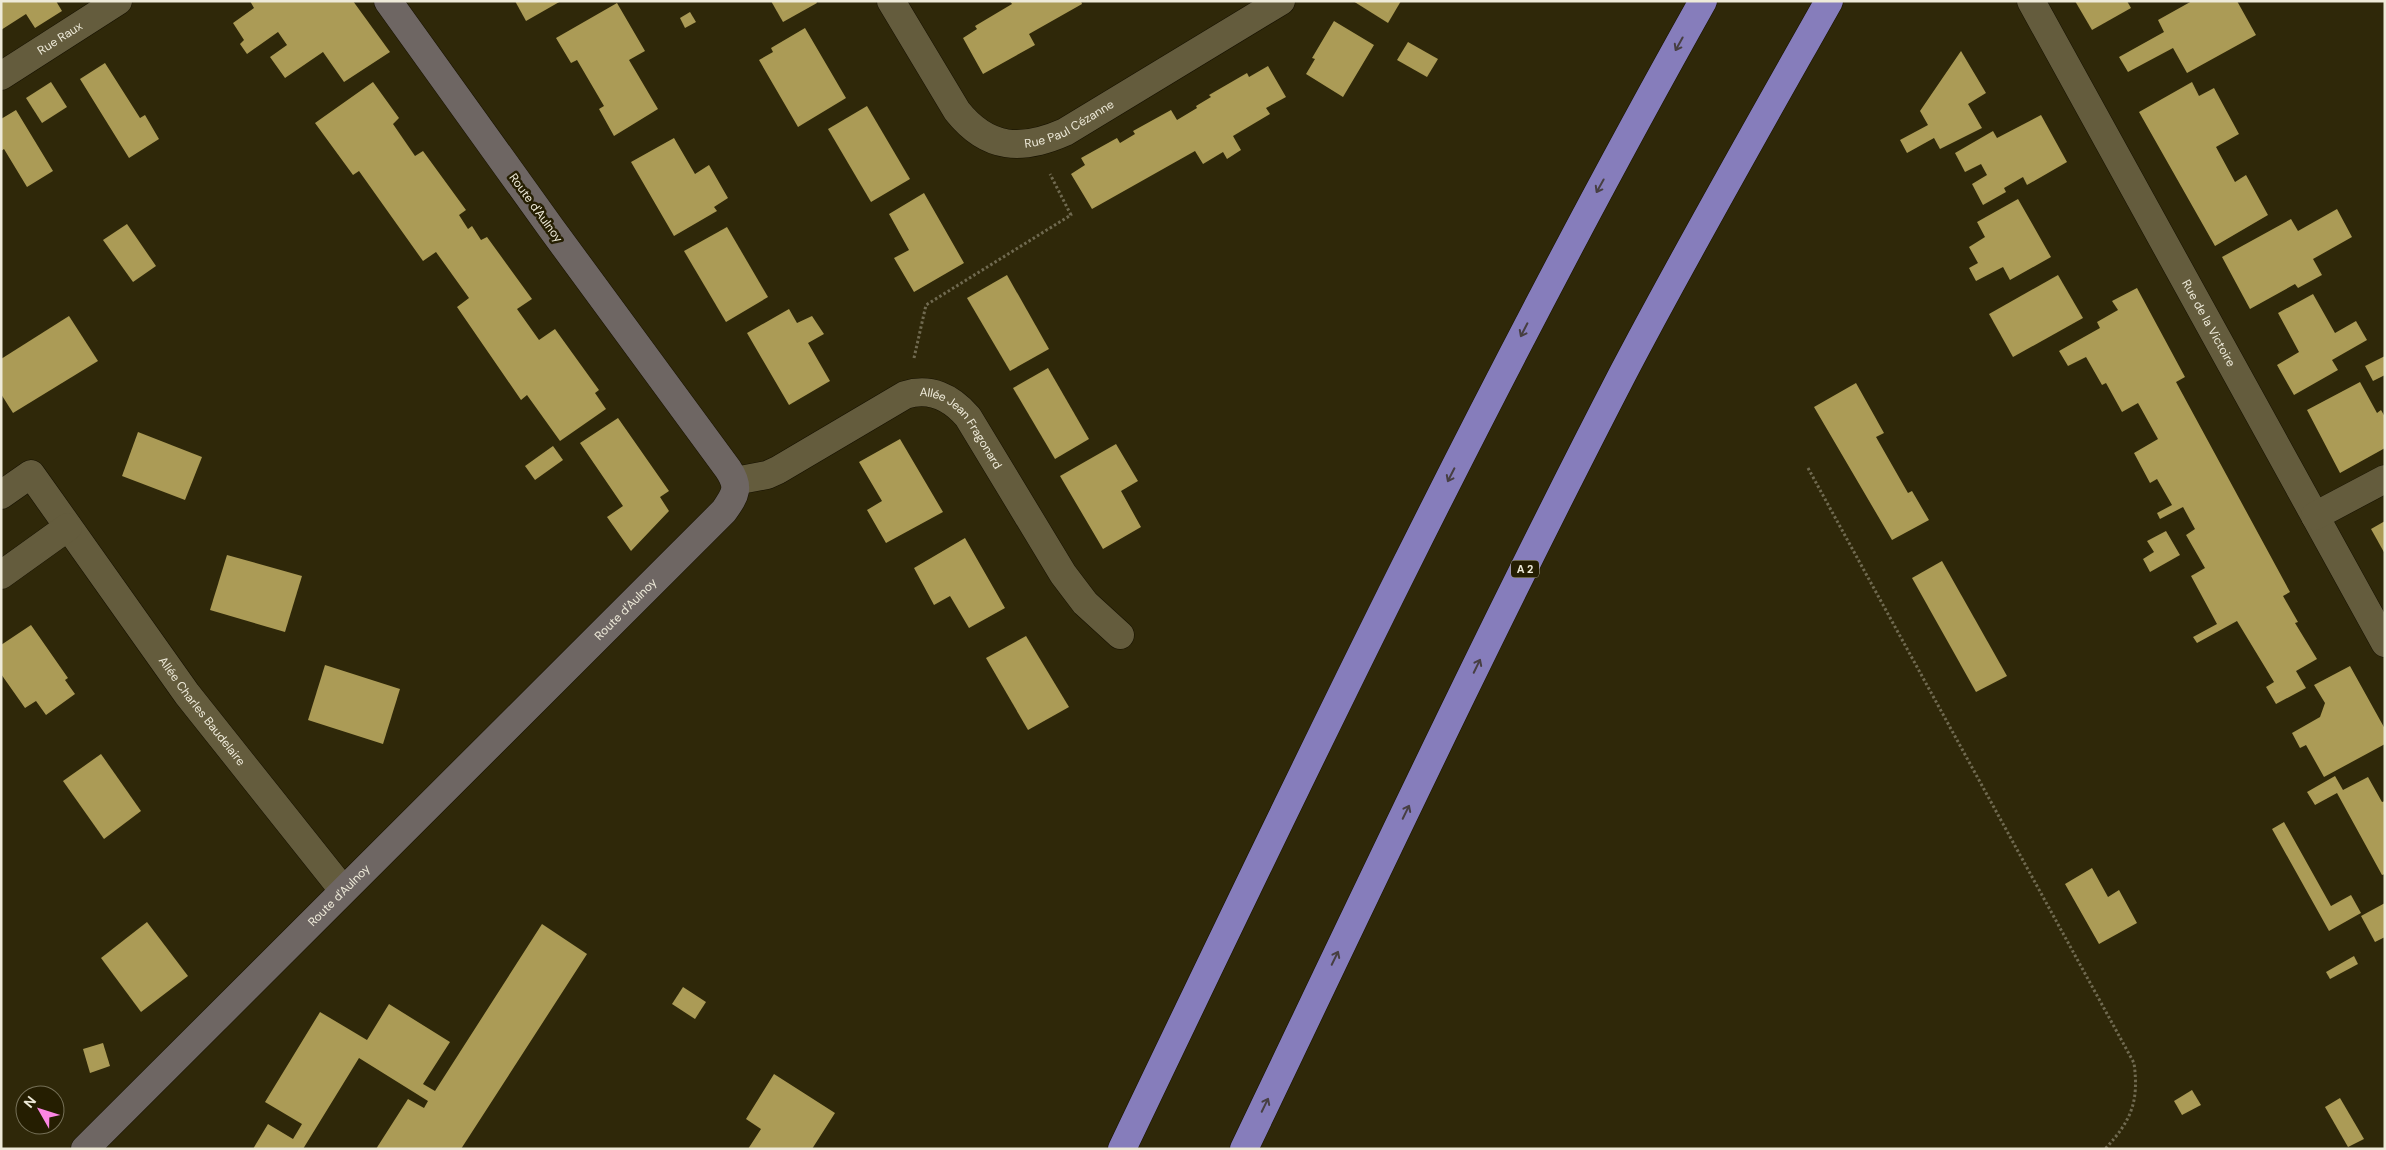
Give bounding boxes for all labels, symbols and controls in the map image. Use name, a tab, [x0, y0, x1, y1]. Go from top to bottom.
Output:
street label: Rue Raux	[34, 18, 86, 59]
one-way arrow	[1674, 36, 1684, 51]
street label: Rue Paul Cézanne	[1023, 96, 1117, 152]
street label: Route d'Aulnoy	[506, 170, 567, 246]
one-way arrow	[1595, 178, 1605, 193]
street label: Rue de la Victoire	[2178, 277, 2239, 370]
one-way arrow	[1519, 322, 1529, 337]
street label: Allée Jean Fragonard	[919, 384, 1006, 472]
one-way arrow	[1446, 467, 1456, 482]
road number: A 2	[1511, 560, 1539, 578]
street label: Route d'Aulnoy	[591, 574, 660, 644]
street label: Allée Charles Baudelaire	[155, 653, 249, 769]
one-way arrow	[1473, 659, 1482, 674]
one-way arrow	[1402, 805, 1411, 820]
street label: Route d'Aulnoy	[304, 861, 374, 930]
one-way arrow	[1331, 951, 1341, 966]
north arrow	[15, 1085, 65, 1135]
text: N	[20, 1092, 40, 1111]
one-way arrow	[1261, 1098, 1270, 1113]

